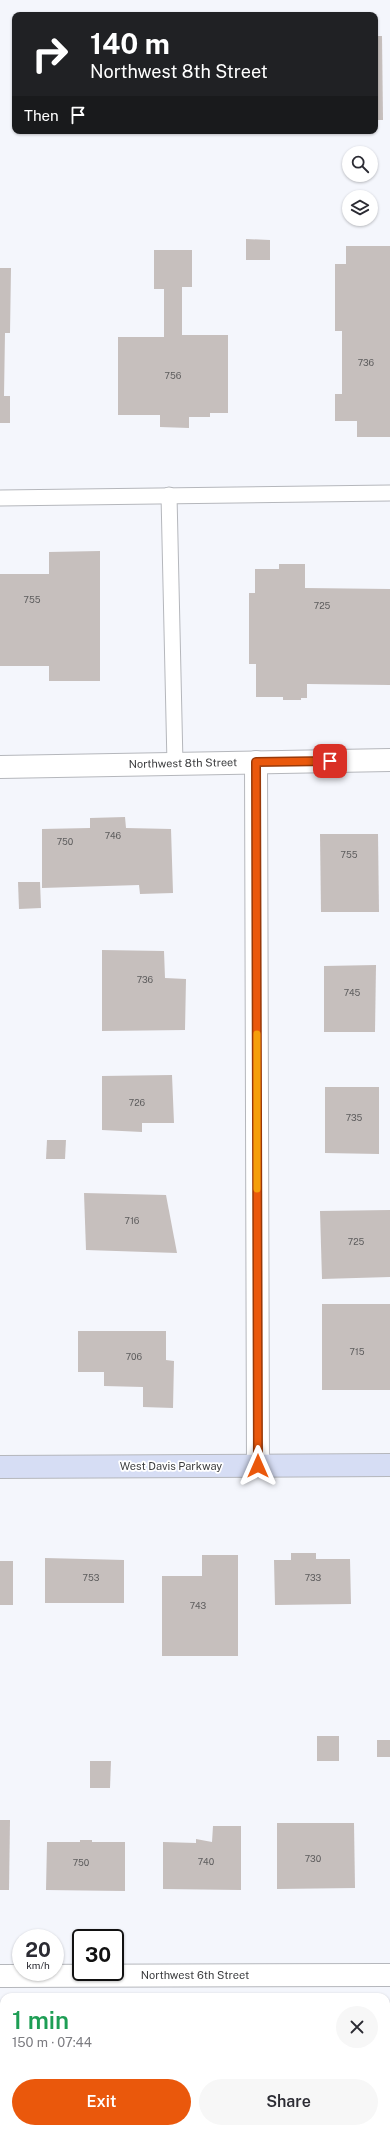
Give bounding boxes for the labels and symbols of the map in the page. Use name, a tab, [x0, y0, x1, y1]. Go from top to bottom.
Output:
house number: 736	[358, 357, 375, 368]
house number: 756	[165, 370, 182, 381]
house number: 755	[24, 594, 41, 605]
house number: 725	[314, 600, 331, 611]
pin	[313, 744, 347, 778]
street label: Northwest 8th Street	[129, 756, 237, 770]
house number: 746	[105, 830, 122, 841]
house number: 750	[57, 836, 74, 847]
house number: 755	[341, 849, 358, 860]
house number: 736	[137, 974, 154, 985]
house number: 745	[344, 987, 360, 998]
house number: 726	[129, 1097, 146, 1108]
house number: 735	[346, 1112, 363, 1123]
house number: 716	[125, 1215, 140, 1226]
house number: 725	[348, 1236, 365, 1247]
house number: 715	[349, 1346, 365, 1357]
house number: 706	[126, 1351, 143, 1362]
position arrow	[237, 1445, 279, 1487]
street label: West Davis Parkway	[120, 1460, 222, 1472]
house number: 753	[83, 1572, 100, 1583]
house number: 733	[305, 1572, 322, 1583]
house number: 743	[190, 1600, 207, 1611]
house number: 730	[305, 1853, 322, 1864]
house number: 740	[198, 1856, 215, 1867]
house number: 750	[73, 1857, 90, 1868]
speed limit sign: 30	[72, 1929, 124, 1981]
street label: Northwest 6th Street	[141, 1969, 249, 1981]

